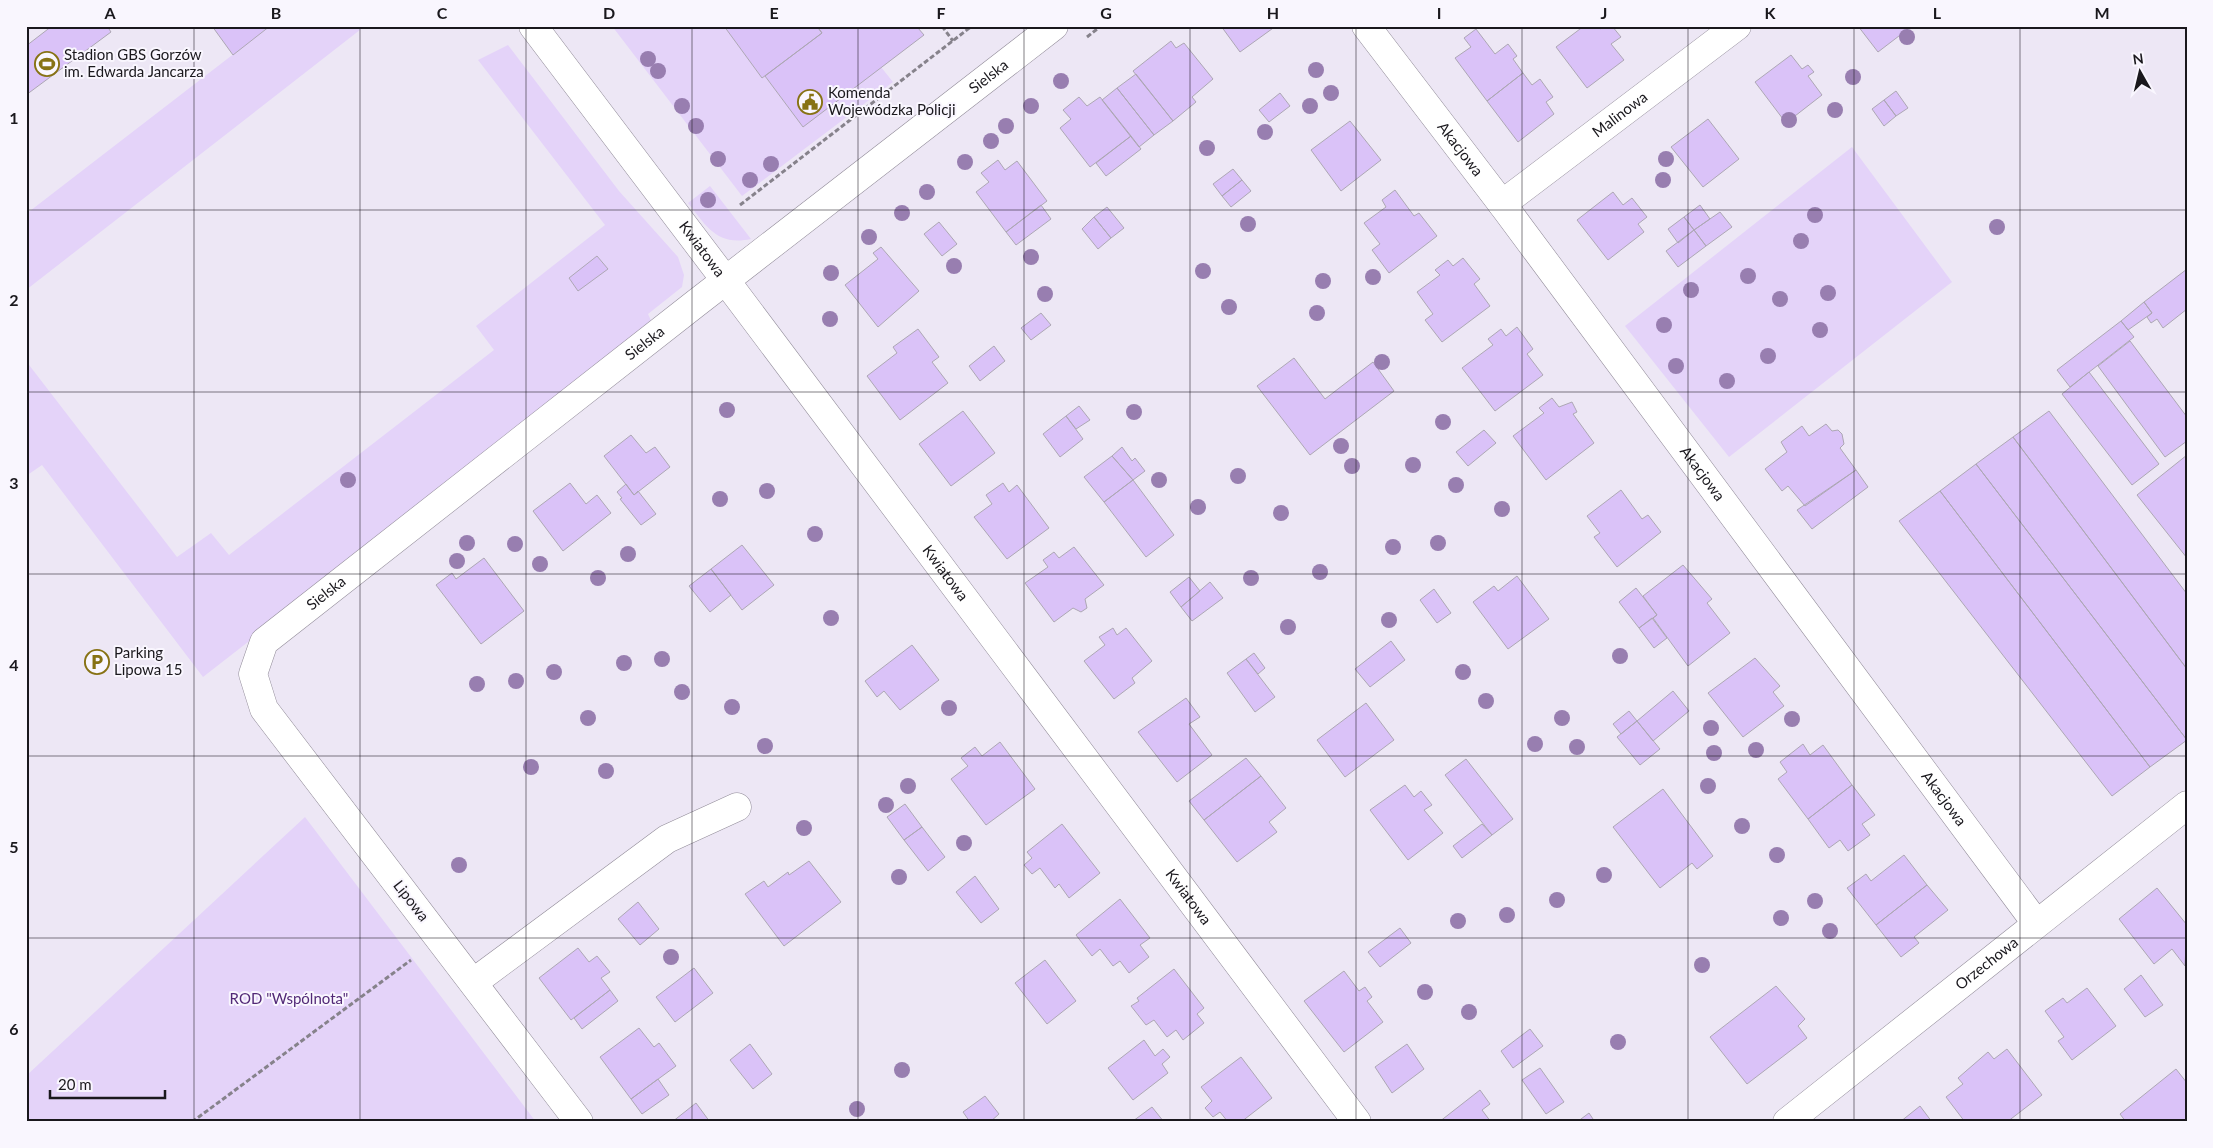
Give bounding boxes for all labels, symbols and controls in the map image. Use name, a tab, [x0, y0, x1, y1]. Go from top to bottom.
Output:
text: A	[103, 3, 116, 22]
text: B	[271, 3, 281, 22]
text: C	[437, 3, 448, 22]
text: D	[603, 3, 615, 22]
text: E	[769, 3, 779, 22]
text: F	[936, 3, 946, 22]
text: G	[1100, 3, 1112, 22]
text: H	[1267, 3, 1279, 22]
text: I	[1437, 3, 1441, 22]
text: J	[1601, 3, 1607, 22]
text: K	[1765, 3, 1777, 22]
text: L	[1933, 3, 1942, 22]
text: M	[2094, 3, 2110, 22]
place label: Stadion GBS Gorzów im. Edwarda Jancarza	[64, 45, 204, 80]
north arrow	[2116, 48, 2166, 98]
text: N	[2132, 49, 2145, 68]
sports icon: Stadion GBS Gorzów im. Edwarda Jancarza	[34, 51, 60, 77]
street label: Sielska	[965, 55, 1011, 97]
place label: Komenda Wojewódzka Policji	[828, 83, 956, 118]
street label: Malinowa	[1588, 87, 1650, 140]
public building icon: Komenda Wojewódzka Policji	[797, 89, 823, 115]
text: 1	[9, 108, 19, 127]
street label: Akacjowa	[1434, 118, 1487, 179]
street label: Kwiatowa	[676, 217, 730, 280]
text: 2	[9, 290, 19, 309]
street label: Sielska	[621, 322, 667, 363]
street label: Akacjowa	[1677, 442, 1729, 504]
text: 3	[9, 473, 19, 492]
street label: Kwiatowa	[919, 541, 973, 604]
street label: Sielska	[302, 572, 349, 613]
place label: Parking Lipowa 15	[114, 643, 183, 678]
parking icon: Parking Lipowa 15	[84, 649, 110, 675]
text: 4	[9, 655, 19, 674]
street label: Akacjowa	[1918, 767, 1971, 829]
text: 5	[9, 837, 19, 856]
street label: Kwiatowa	[1162, 865, 1216, 928]
street label: Lipowa	[390, 876, 433, 925]
street label: Orzechowa	[1951, 932, 2021, 993]
park label: ROD "Wspólnota"	[230, 989, 348, 1007]
text: 6	[9, 1019, 19, 1038]
scale bar	[50, 1068, 165, 1100]
text: 20 m	[58, 1075, 92, 1093]

